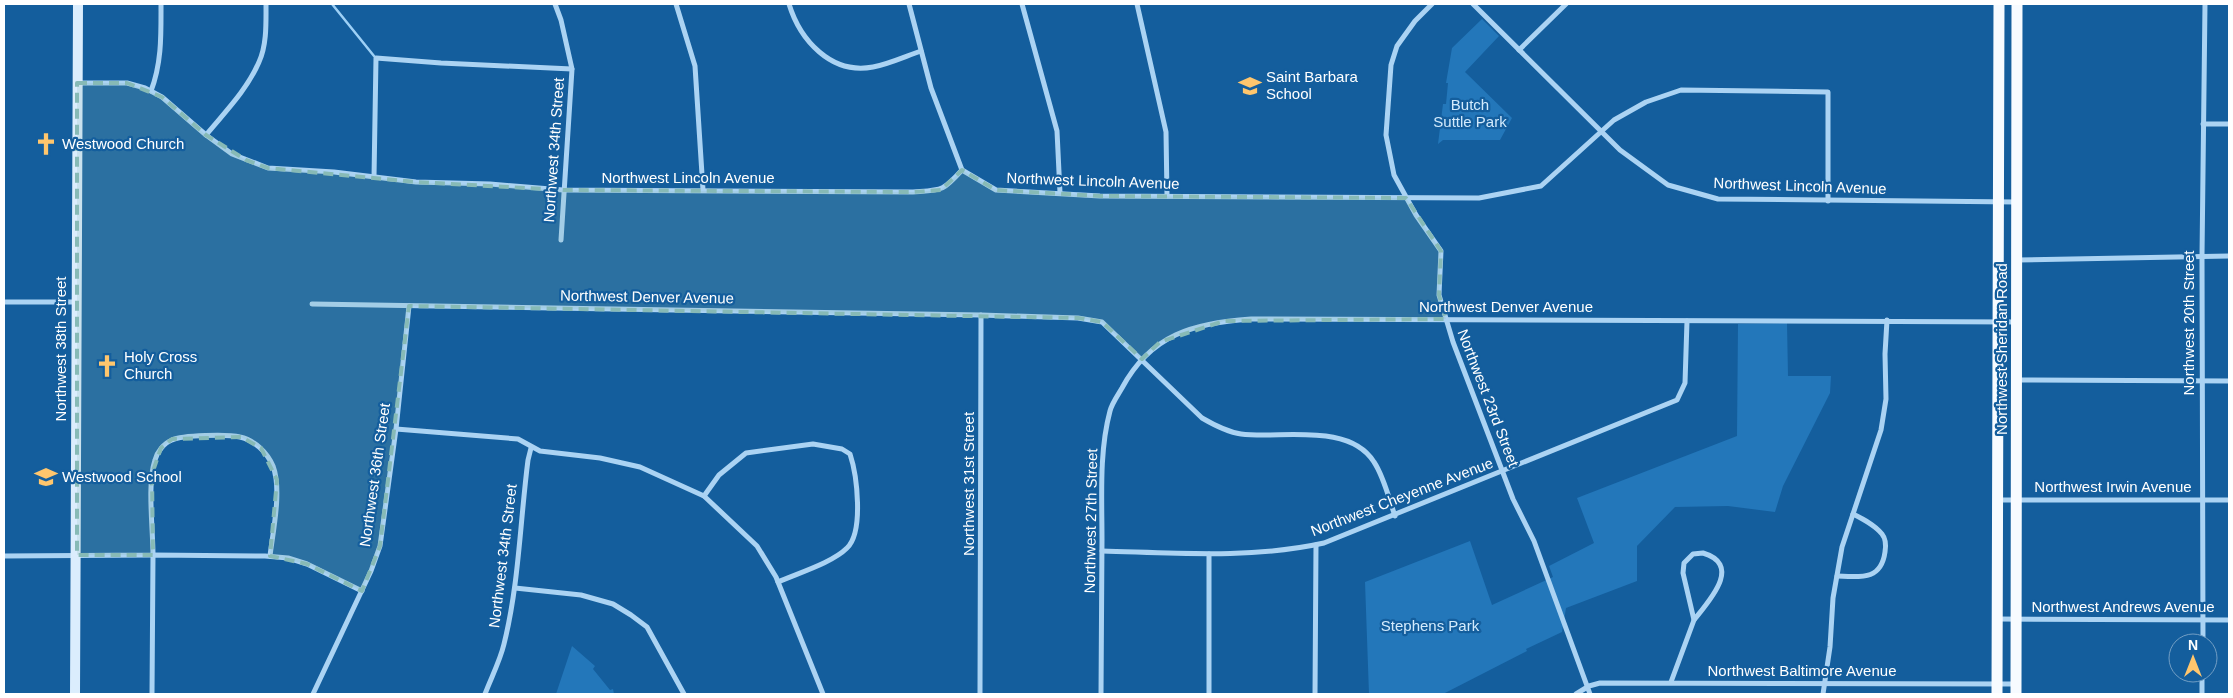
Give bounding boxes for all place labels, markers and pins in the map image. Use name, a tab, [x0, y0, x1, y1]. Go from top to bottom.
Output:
place label: Saint Barbara School	[1266, 68, 1358, 102]
school or university icon: Saint Barbara School	[1237, 73, 1263, 99]
church icon: Westwood Church	[33, 131, 59, 157]
place label: Westwood Church	[62, 135, 184, 152]
place label: Holy Cross Church	[124, 348, 197, 382]
church icon: Holy Cross Church	[94, 353, 120, 379]
school or university icon: Westwood School	[33, 464, 59, 490]
place label: Westwood School	[62, 468, 182, 485]

